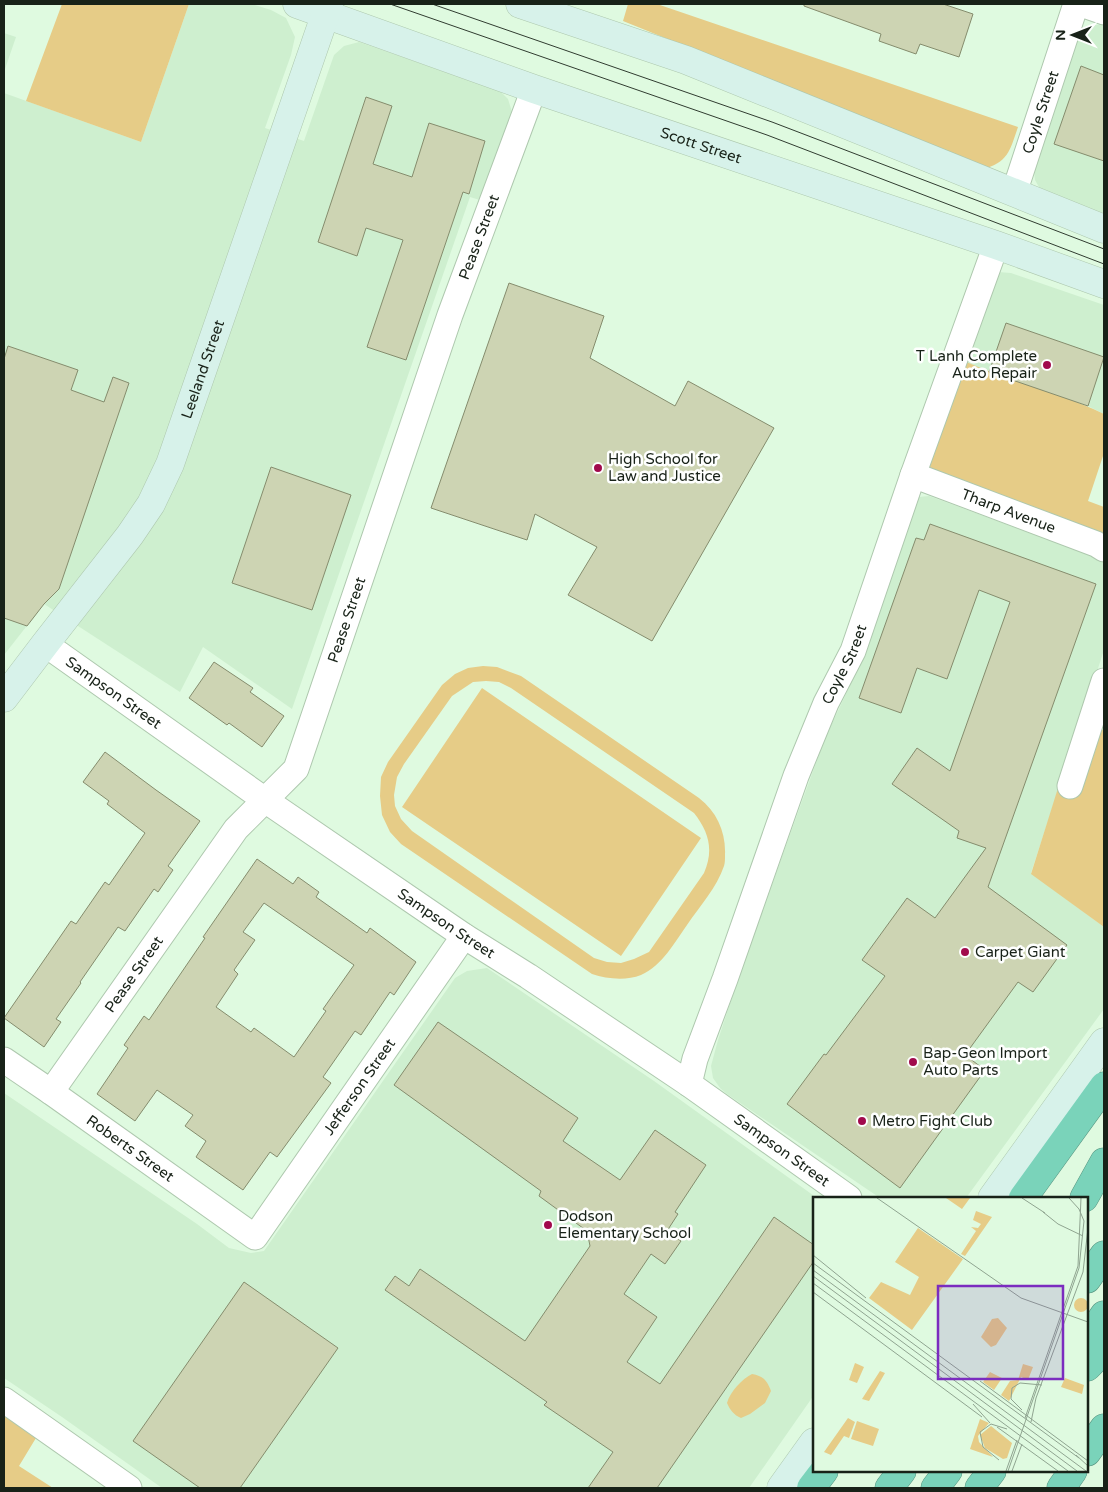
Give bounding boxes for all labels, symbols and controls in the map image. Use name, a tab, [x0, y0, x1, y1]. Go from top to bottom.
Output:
north arrow	[1048, 10, 1098, 60]
text: N	[1052, 29, 1069, 41]
street label: Coyle Street	[1018, 68, 1063, 156]
street label: Scott Street	[658, 123, 744, 168]
street label: Pease Street	[455, 192, 503, 282]
street label: Leeland Street	[177, 317, 228, 421]
place label: T Lanh Complete Auto Repair	[916, 347, 1037, 382]
marker: T Lanh Complete Auto Repair	[1041, 359, 1053, 371]
place label: High School for Law and Justice	[608, 450, 721, 485]
marker: High School for Law and Justice	[592, 462, 604, 474]
street label: Tharp Avenue	[959, 485, 1058, 537]
street label: Pease Street	[324, 574, 370, 665]
street label: Coyle Street	[818, 622, 870, 707]
street label: Sampson Street	[62, 652, 165, 733]
street label: Sampson Street	[394, 884, 499, 962]
street label: Pease Street	[101, 932, 167, 1016]
place label: Carpet Giant	[975, 943, 1066, 961]
marker: Carpet Giant	[959, 946, 971, 958]
street label: Jefferson Street	[320, 1035, 399, 1138]
place label: Bap-Geon Import Auto Parts	[923, 1044, 1048, 1079]
marker: Bap-Geon Import Auto Parts	[907, 1056, 919, 1068]
street label: Sampson Street	[730, 1110, 833, 1190]
street label: Roberts Street	[83, 1111, 178, 1186]
place label: Metro Fight Club	[872, 1112, 993, 1130]
marker: Metro Fight Club	[856, 1115, 868, 1127]
inset map	[813, 1197, 1088, 1472]
place label: Dodson Elementary School	[558, 1207, 691, 1242]
marker: Dodson Elementary School	[542, 1219, 554, 1231]

